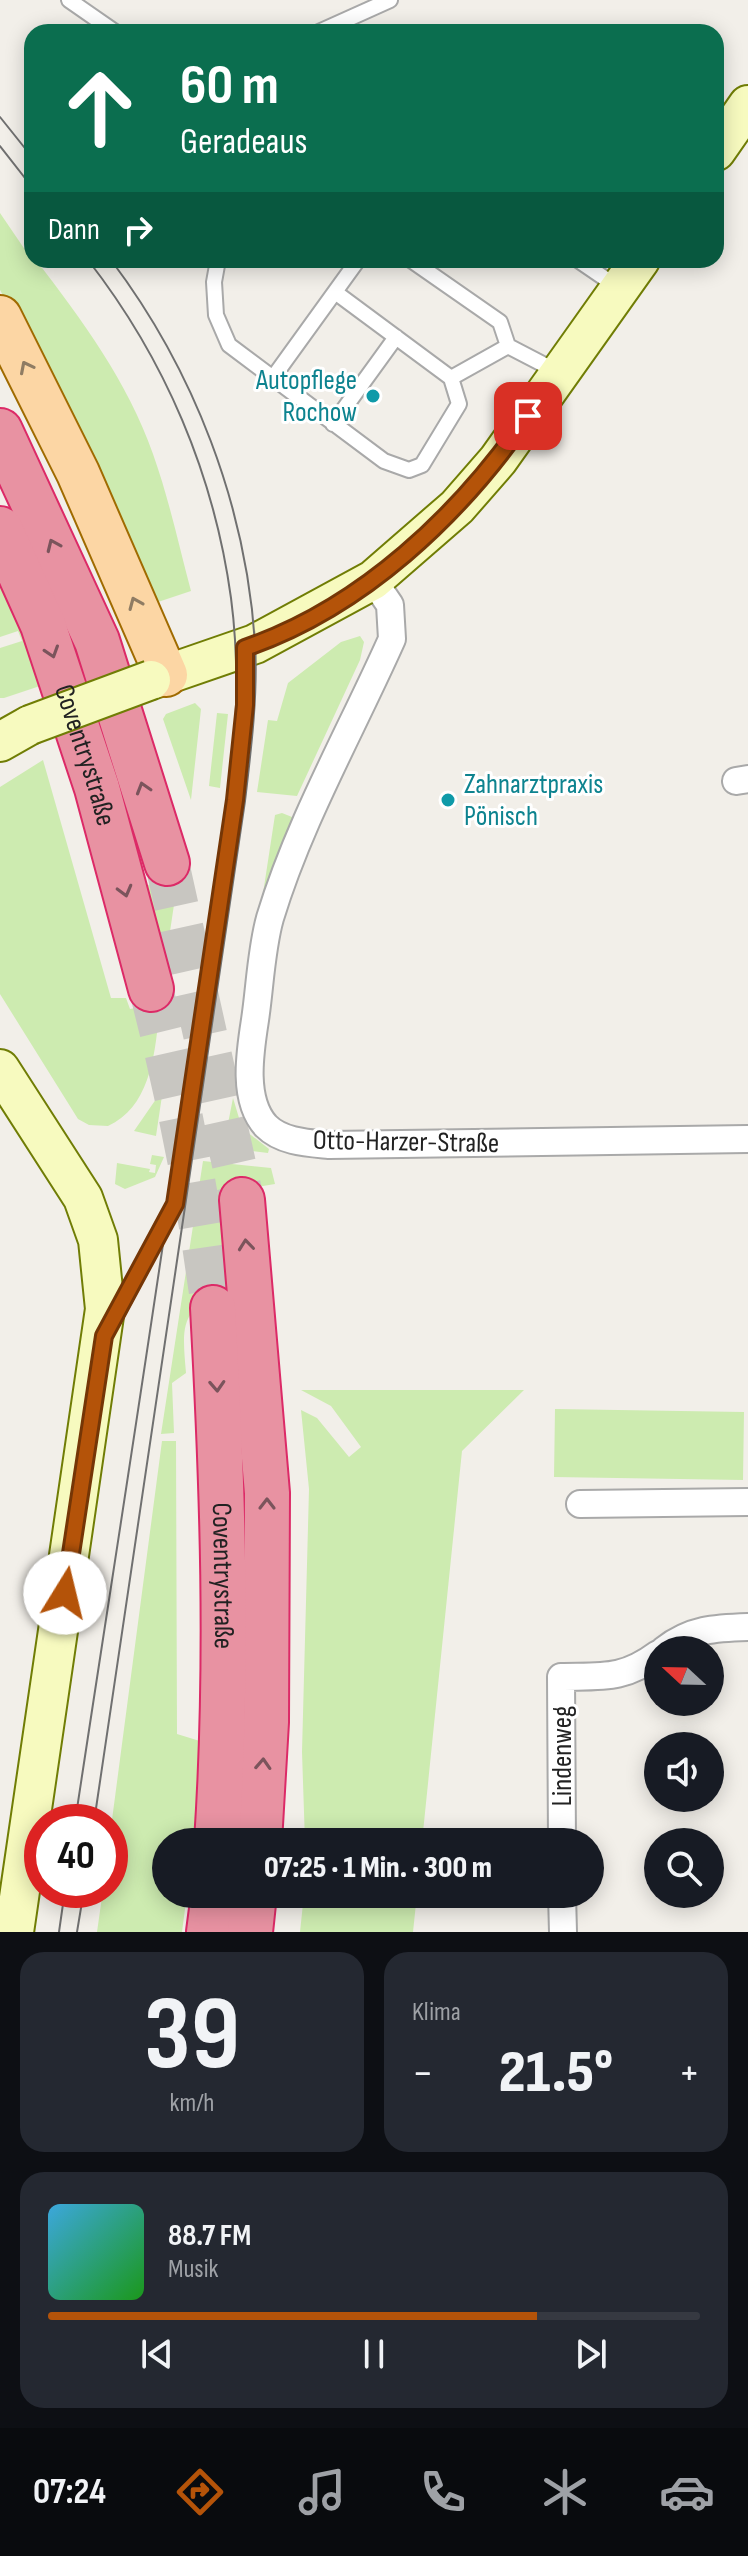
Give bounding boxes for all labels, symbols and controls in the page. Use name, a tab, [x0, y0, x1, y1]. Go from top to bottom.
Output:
text: 60 m	[180, 53, 279, 120]
icon: ahead	[48, 56, 152, 160]
text: Geradeaus	[180, 121, 307, 164]
icon: right	[116, 208, 160, 252]
text: Dann	[48, 212, 100, 248]
one-way arrow	[21, 361, 36, 376]
place label: Autopflege Rochow	[255, 364, 357, 429]
pin	[494, 382, 562, 450]
marker: Autopflege Rochow	[364, 387, 382, 405]
icon: arrive	[506, 394, 550, 438]
one-way arrow	[47, 539, 63, 553]
one-way arrow	[129, 597, 145, 611]
one-way arrow	[43, 644, 59, 658]
street label: Coventrystraße	[47, 680, 123, 829]
place label: Zahnarztpraxis Pönisch	[464, 768, 603, 833]
one-way arrow	[136, 782, 152, 796]
marker: Zahnarztpraxis Pönisch	[439, 791, 457, 809]
one-way arrow	[116, 883, 132, 897]
street label: Otto-Harzer-Straße	[313, 1124, 499, 1160]
one-way arrow	[238, 1238, 255, 1251]
one-way arrow	[208, 1380, 225, 1393]
one-way arrow	[258, 1497, 276, 1510]
street label: Coventrystraße	[205, 1502, 240, 1649]
position arrow	[23, 1551, 107, 1635]
north arrow	[644, 1636, 724, 1716]
map controls	[644, 1636, 724, 1908]
street label: Lindenweg	[546, 1706, 579, 1806]
button: sound	[644, 1732, 724, 1812]
one-way arrow	[254, 1757, 271, 1770]
speed limit sign: 40	[24, 1804, 128, 1908]
button: search	[644, 1828, 724, 1908]
text: 07:25 · 1 Min. · 300 m	[264, 1850, 492, 1886]
text: 39	[144, 1973, 240, 2098]
text: Klima	[412, 1997, 461, 2028]
text: 21.5°	[499, 2037, 613, 2109]
text: −	[412, 2047, 434, 2100]
text: +	[678, 2047, 700, 2100]
text: km/h	[170, 2088, 214, 2119]
text: 88.7 FM	[168, 2218, 251, 2254]
text: Musik	[168, 2254, 218, 2285]
icon: previous	[135, 2332, 179, 2376]
icon: pause	[352, 2332, 396, 2376]
icon: next	[569, 2332, 613, 2376]
icon: directions	[172, 2464, 228, 2520]
icon: music	[294, 2464, 350, 2520]
icon: phone	[415, 2464, 471, 2520]
icon: climate	[537, 2464, 593, 2520]
icon: car	[659, 2464, 715, 2520]
text: 07:24	[33, 2471, 106, 2514]

